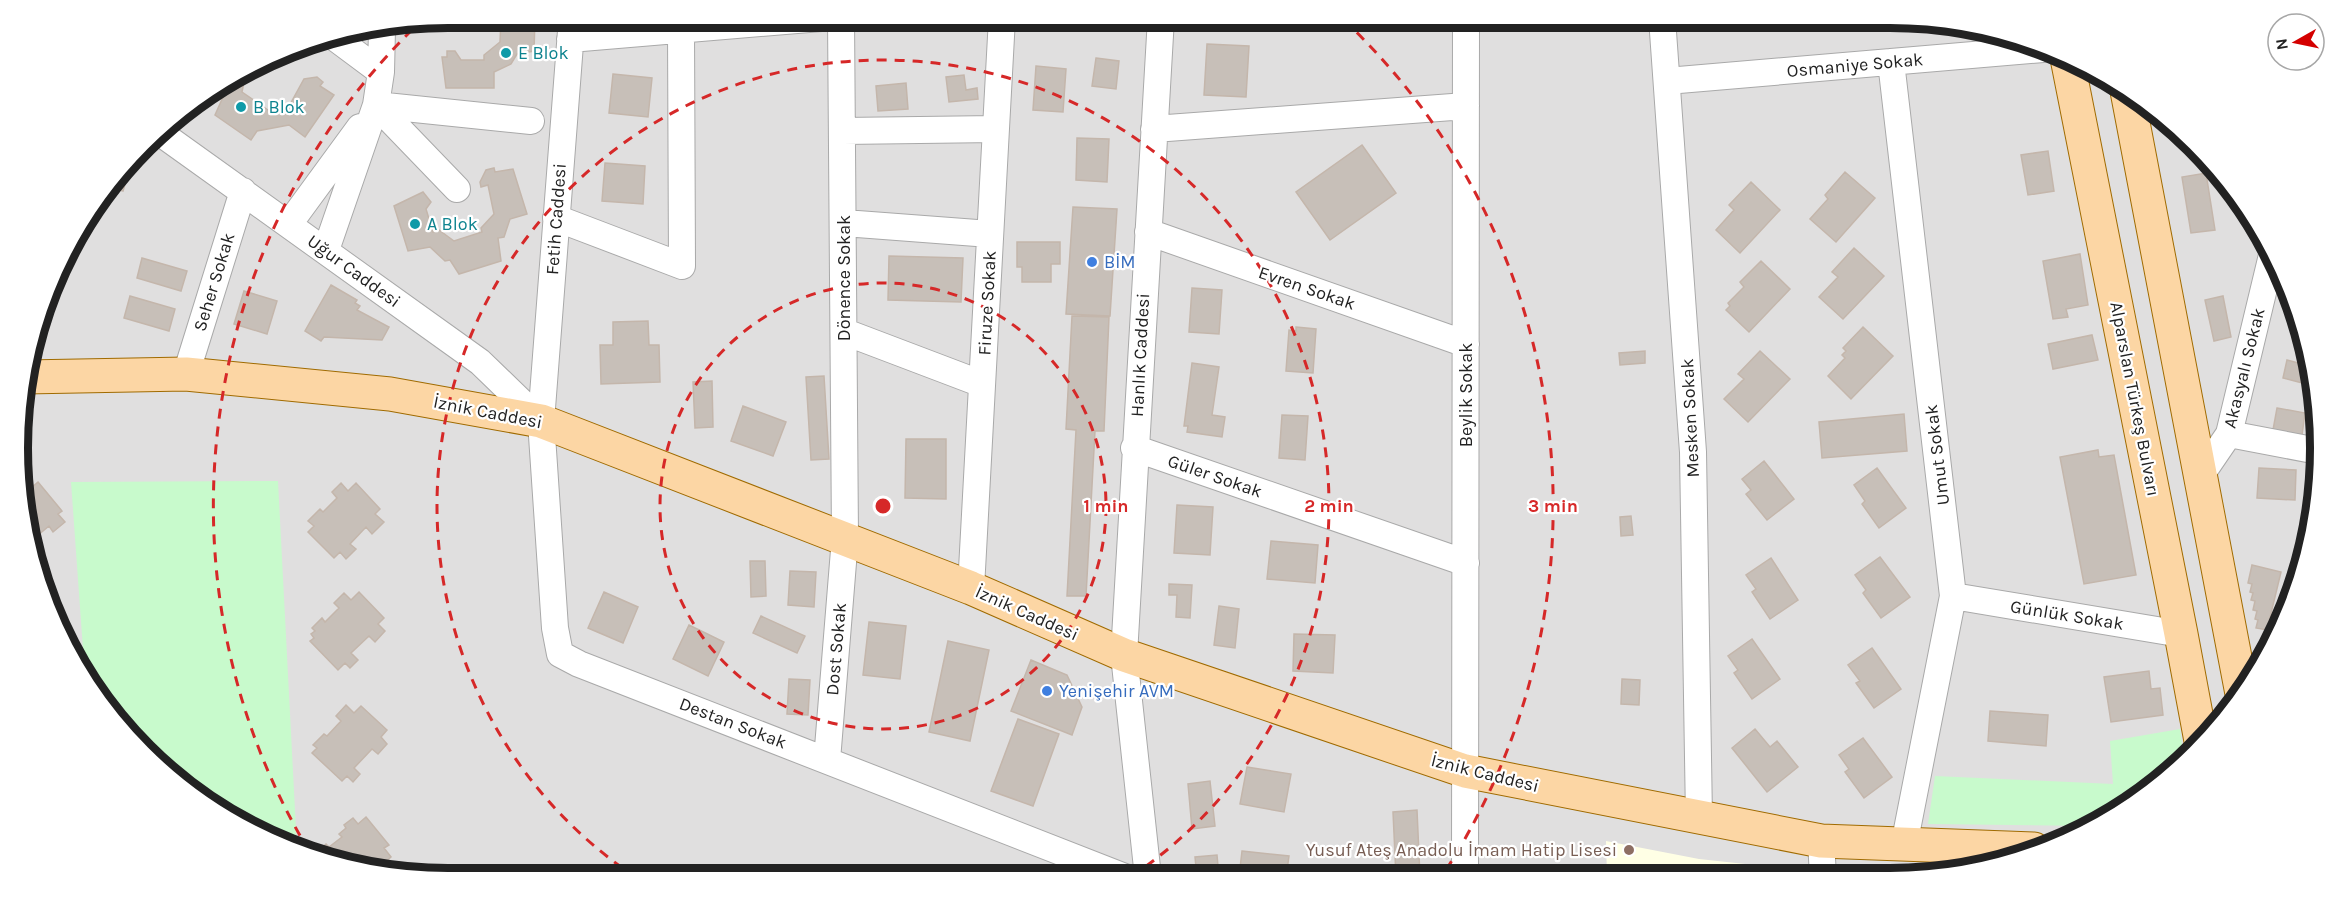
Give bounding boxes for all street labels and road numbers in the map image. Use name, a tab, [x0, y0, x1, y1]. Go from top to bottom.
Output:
street label: Osmaniye Sokak	[1786, 48, 1924, 82]
street label: Fetih Caddesi	[541, 162, 571, 276]
street label: Dönence Sokak	[833, 215, 855, 341]
street label: Seher Sokak	[189, 230, 239, 334]
street label: Uğur Caddesi	[303, 230, 405, 312]
street label: Firuze Sokak	[973, 250, 1001, 356]
street label: Evren Sokak	[1256, 261, 1358, 315]
street label: Hanlık Caddesi	[1126, 293, 1154, 417]
street label: Alparslan Türkeş Bulvarı	[2105, 300, 2165, 498]
street label: Akasyalı Sokak	[2218, 305, 2270, 431]
street label: Beylik Sokak	[1455, 343, 1477, 447]
street label: Mesken Sokak	[1676, 358, 1704, 478]
street label: İznik Caddesi	[432, 391, 544, 433]
street label: Umut Sokak	[1920, 403, 1954, 507]
street label: Güler Sokak	[1165, 450, 1265, 502]
street label: İznik Caddesi	[972, 580, 1082, 646]
street label: Günlük Sokak	[2009, 595, 2125, 635]
street label: Dost Sokak	[821, 602, 851, 696]
street label: Destan Sokak	[676, 692, 790, 754]
street label: İznik Caddesi	[1429, 749, 1541, 797]

